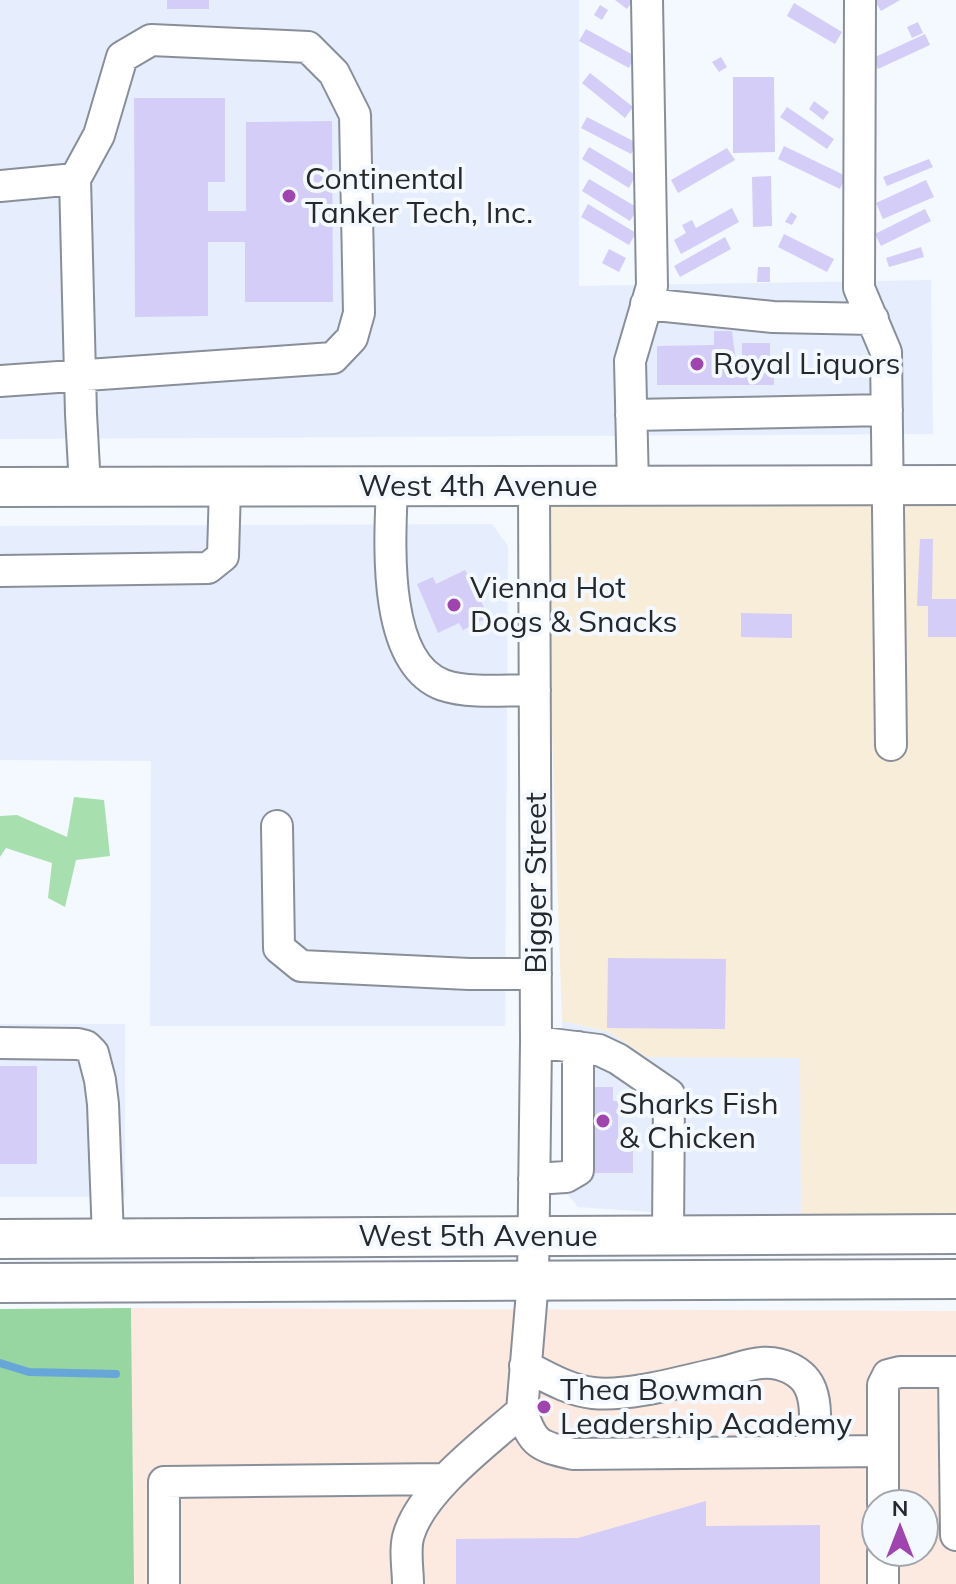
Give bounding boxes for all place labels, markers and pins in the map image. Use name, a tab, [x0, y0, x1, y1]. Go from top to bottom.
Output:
place label: Continental Tanker Tech, Inc.	[305, 159, 533, 231]
marker: Continental Tanker Tech, Inc.	[280, 187, 298, 205]
place label: Royal Liquors	[713, 344, 900, 382]
marker: Royal Liquors	[688, 355, 706, 373]
place label: Vienna Hot Dogs & Snacks	[470, 568, 677, 640]
marker: Vienna Hot Dogs & Snacks	[445, 596, 463, 614]
place label: Sharks Fish & Chicken	[619, 1084, 779, 1156]
marker: Sharks Fish & Chicken	[594, 1112, 612, 1130]
place label: Thea Bowman Leadership Academy	[560, 1370, 852, 1442]
marker: Thea Bowman Leadership Academy	[535, 1398, 553, 1416]

